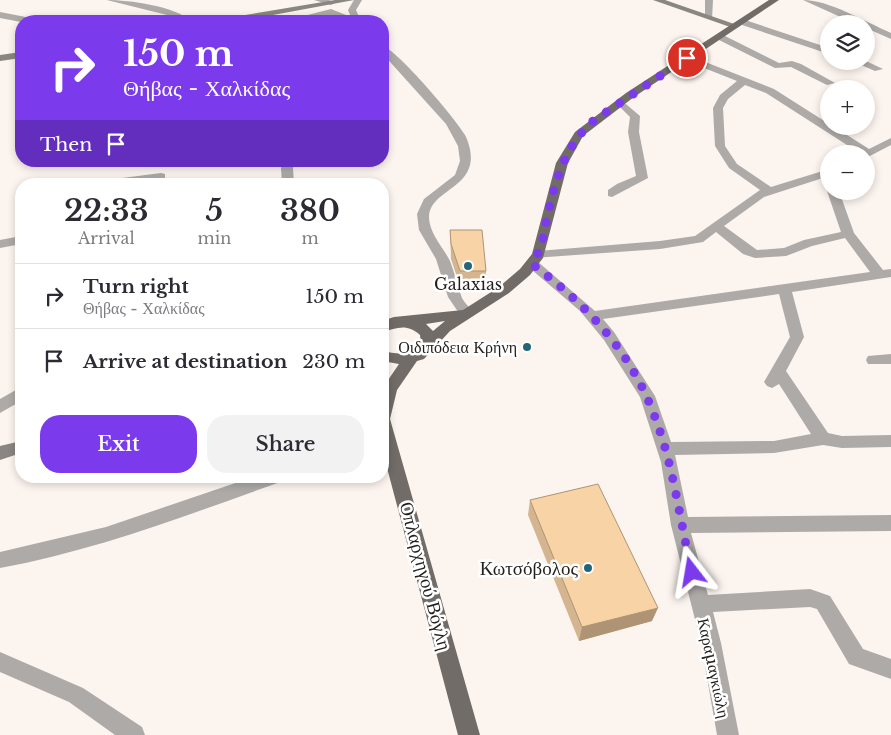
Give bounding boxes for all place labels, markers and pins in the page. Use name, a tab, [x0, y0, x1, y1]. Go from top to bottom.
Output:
pin	[666, 37, 708, 79]
marker: Galaxias	[462, 260, 474, 272]
place label: Galaxias	[434, 274, 502, 294]
place label: Οιδιπόδεια Κρήνη	[398, 337, 517, 357]
marker: Οιδιπόδεια Κρήνη	[521, 341, 533, 353]
place label: Κωτσόβολος	[480, 557, 578, 580]
marker: Κωτσόβολος	[582, 562, 594, 574]

